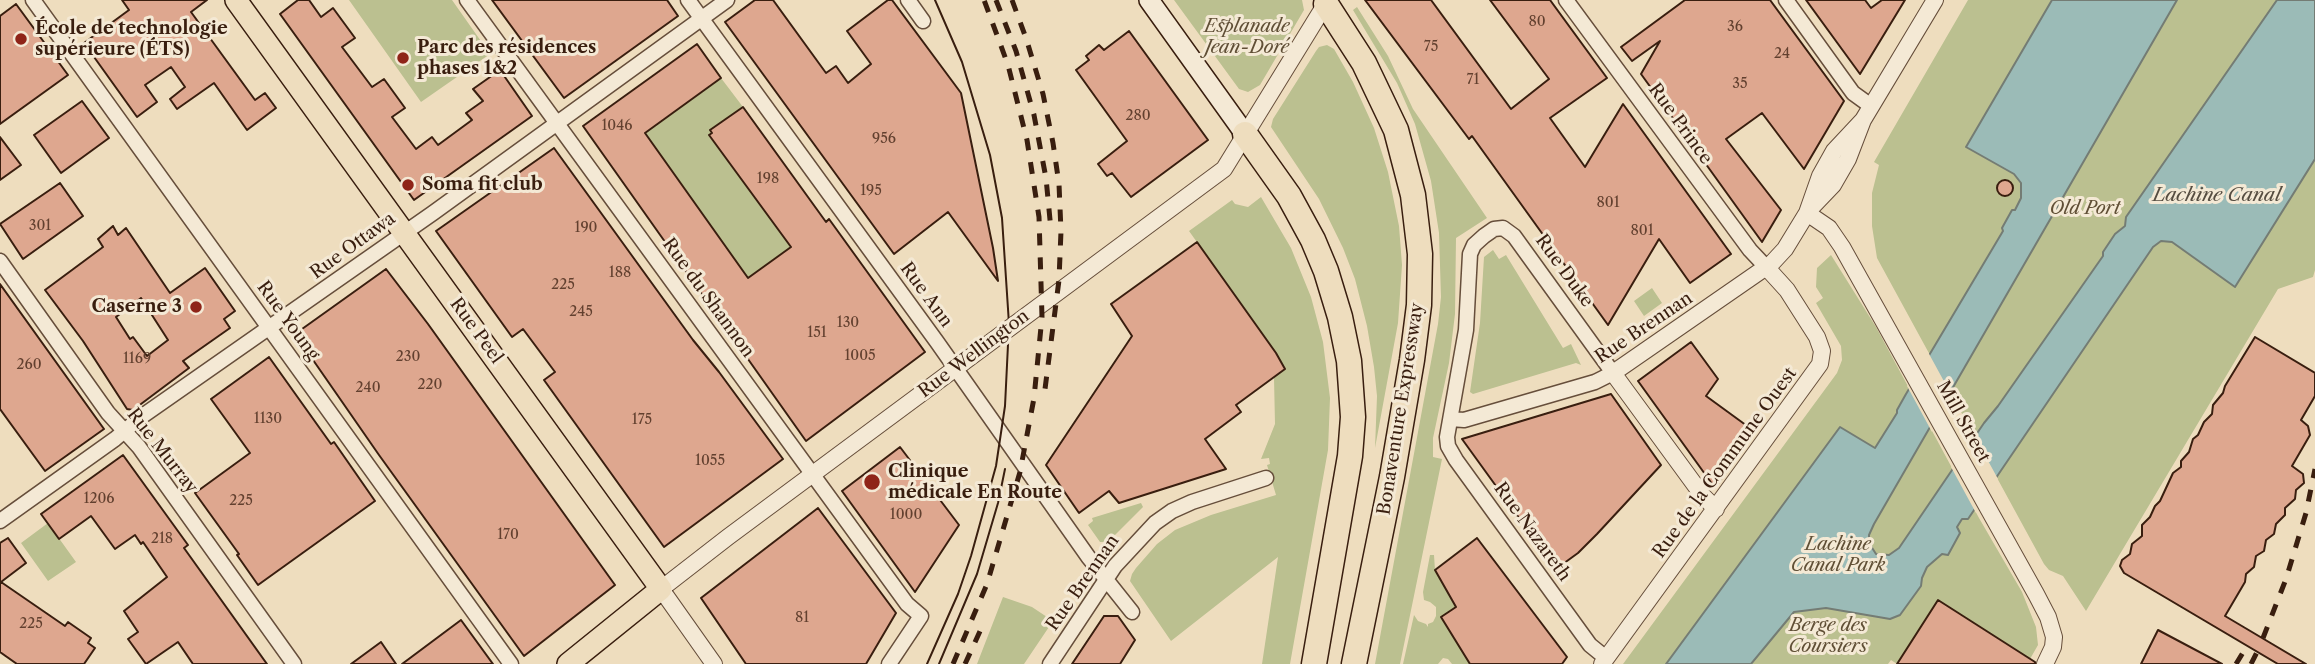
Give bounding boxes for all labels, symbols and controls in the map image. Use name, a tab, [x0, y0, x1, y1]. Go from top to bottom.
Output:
house number: 80	[1528, 14, 1546, 30]
park label: Esplanade Jean-Doré	[1204, 16, 1290, 58]
place label: École de technologie supérieure (ÉTS)	[35, 18, 228, 60]
house number: 36	[1727, 19, 1743, 35]
marker: École de technologie supérieure (ÉTS)	[13, 31, 29, 47]
place label: Parc des résidences phases 1&2	[417, 37, 596, 80]
house number: 75	[1424, 39, 1438, 55]
house number: 24	[1774, 46, 1790, 62]
marker: Parc des résidences phases 1&2	[395, 50, 411, 66]
house number: 71	[1467, 72, 1479, 88]
house number: 35	[1732, 76, 1748, 92]
street label: Rue Prince	[1643, 79, 1717, 169]
house number: 280	[1125, 108, 1151, 124]
house number: 1046	[601, 118, 633, 134]
house number: 956	[872, 131, 896, 147]
house number: 198	[757, 171, 779, 187]
place label: Soma fit club	[422, 174, 543, 196]
marker: Soma fit club	[400, 177, 416, 193]
house number: 195	[860, 183, 882, 199]
water label: Lachine Canal	[2153, 185, 2281, 207]
house number: 801	[1596, 195, 1620, 211]
park label: Old Port	[2050, 198, 2120, 220]
street label: Rue Ottawa	[306, 208, 400, 284]
house number: 301	[29, 218, 51, 234]
house number: 190	[575, 220, 597, 236]
house number: 801	[1630, 223, 1654, 239]
street label: Rue Duke	[1530, 230, 1598, 312]
street label: Rue du Shannon	[657, 234, 759, 362]
street label: Rue Ann	[895, 258, 957, 332]
house number: 188	[609, 265, 631, 281]
street label: Rue Young	[252, 277, 324, 365]
house number: 225	[551, 277, 575, 293]
street label: Rue Brennan	[1591, 288, 1697, 368]
street label: Rue Peel	[445, 294, 507, 368]
place label: Caserne 3	[91, 296, 182, 318]
marker: Caserne 3	[188, 299, 204, 315]
street label: Bonaventure Expressway	[1374, 301, 1428, 517]
house number: 245	[569, 304, 593, 320]
street label: Rue Wellington	[914, 305, 1034, 403]
house number: 130	[837, 315, 859, 331]
house number: 151	[807, 325, 827, 341]
house number: 1005	[844, 348, 876, 364]
house number: 230	[396, 349, 420, 365]
house number: 1169	[123, 351, 151, 367]
house number: 260	[16, 357, 42, 373]
street label: Rue de la Commune Ouest	[1649, 363, 1801, 563]
house number: 220	[418, 377, 442, 393]
street label: Mill Street	[1932, 377, 1994, 467]
house number: 240	[355, 380, 381, 396]
street label: Rue Murray	[122, 404, 202, 498]
house number: 1130	[254, 411, 282, 427]
house number: 175	[632, 412, 652, 428]
house number: 1055	[695, 453, 725, 469]
place label: Clinique médicale En Route	[888, 461, 1062, 504]
marker: Clinique médicale En Route	[862, 472, 882, 492]
street label: Rue Nazareth	[1489, 478, 1575, 586]
house number: 1206	[83, 491, 115, 507]
house number: 225	[229, 493, 253, 509]
house number: 1000	[890, 507, 922, 523]
house number: 170	[497, 527, 519, 543]
house number: 218	[151, 531, 173, 547]
street label: Rue Brennan	[1042, 531, 1124, 635]
park label: Lachine Canal Park	[1791, 534, 1885, 576]
house number: 81	[795, 610, 809, 626]
park label: Berge des Coursiers	[1788, 615, 1868, 658]
house number: 225	[19, 616, 43, 632]

